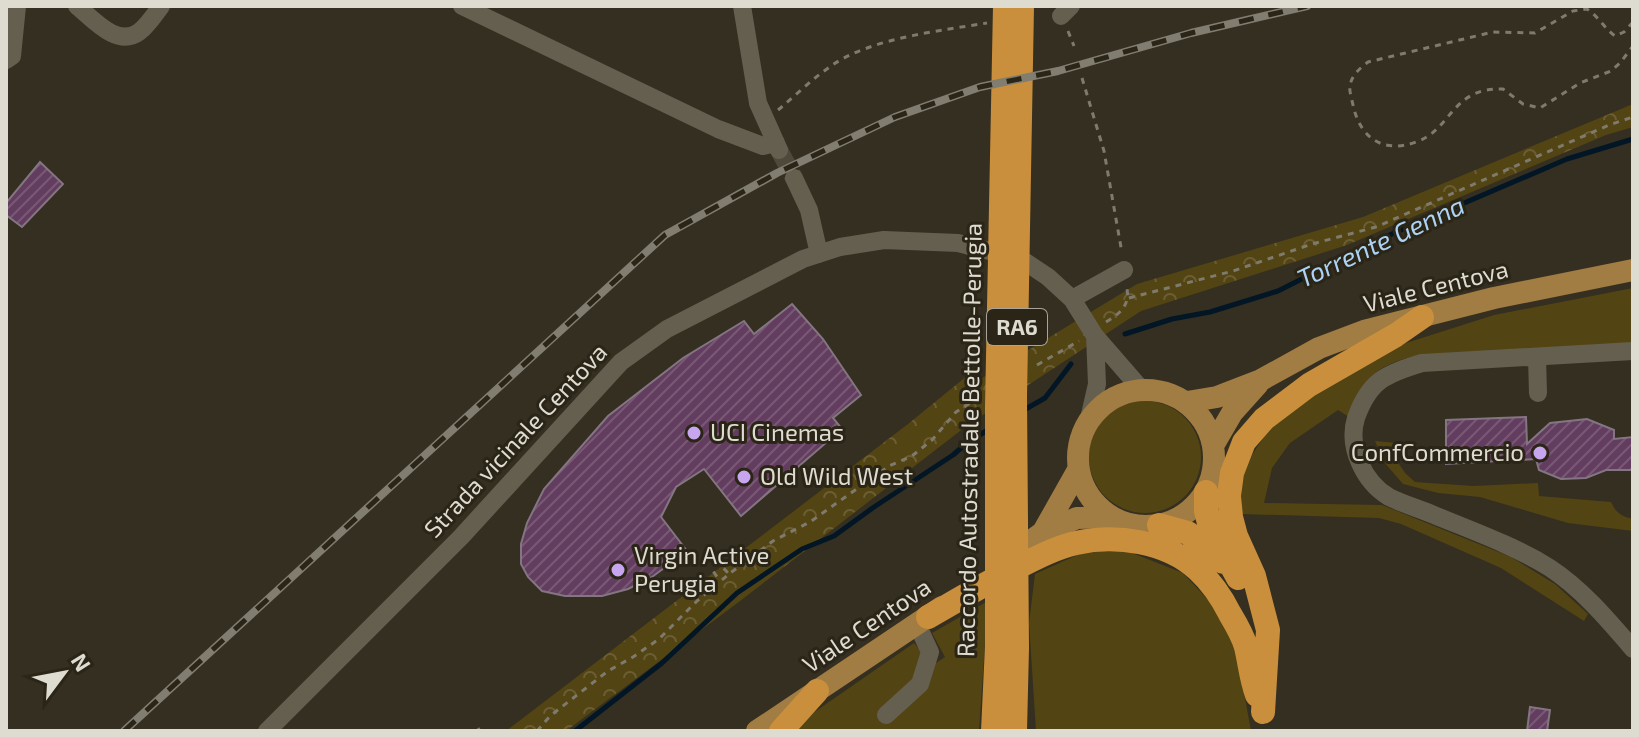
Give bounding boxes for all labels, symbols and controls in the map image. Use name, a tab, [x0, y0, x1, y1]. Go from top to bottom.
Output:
water label: Torrente Genna	[1292, 188, 1469, 293]
street label: Raccordo Autostradale Bettolle-Perugia	[950, 223, 987, 657]
street label: Viale Centova	[1360, 254, 1511, 318]
road number: RA6	[987, 309, 1047, 345]
street label: Strada vicinale Centova	[417, 337, 612, 543]
place label: UCI Cinemas	[710, 417, 844, 446]
marker: UCI Cinemas	[685, 424, 703, 442]
place label: ConfCommercio	[1351, 437, 1524, 466]
marker: ConfCommercio	[1531, 444, 1549, 462]
place label: Old Wild West	[760, 461, 913, 490]
marker: Old Wild West	[735, 468, 753, 486]
place label: Virgin Active Perugia	[634, 540, 769, 597]
marker: Virgin Active Perugia	[609, 561, 627, 579]
street label: Viale Centova	[797, 571, 936, 678]
north arrow	[24, 633, 104, 713]
text: N	[67, 648, 97, 675]

